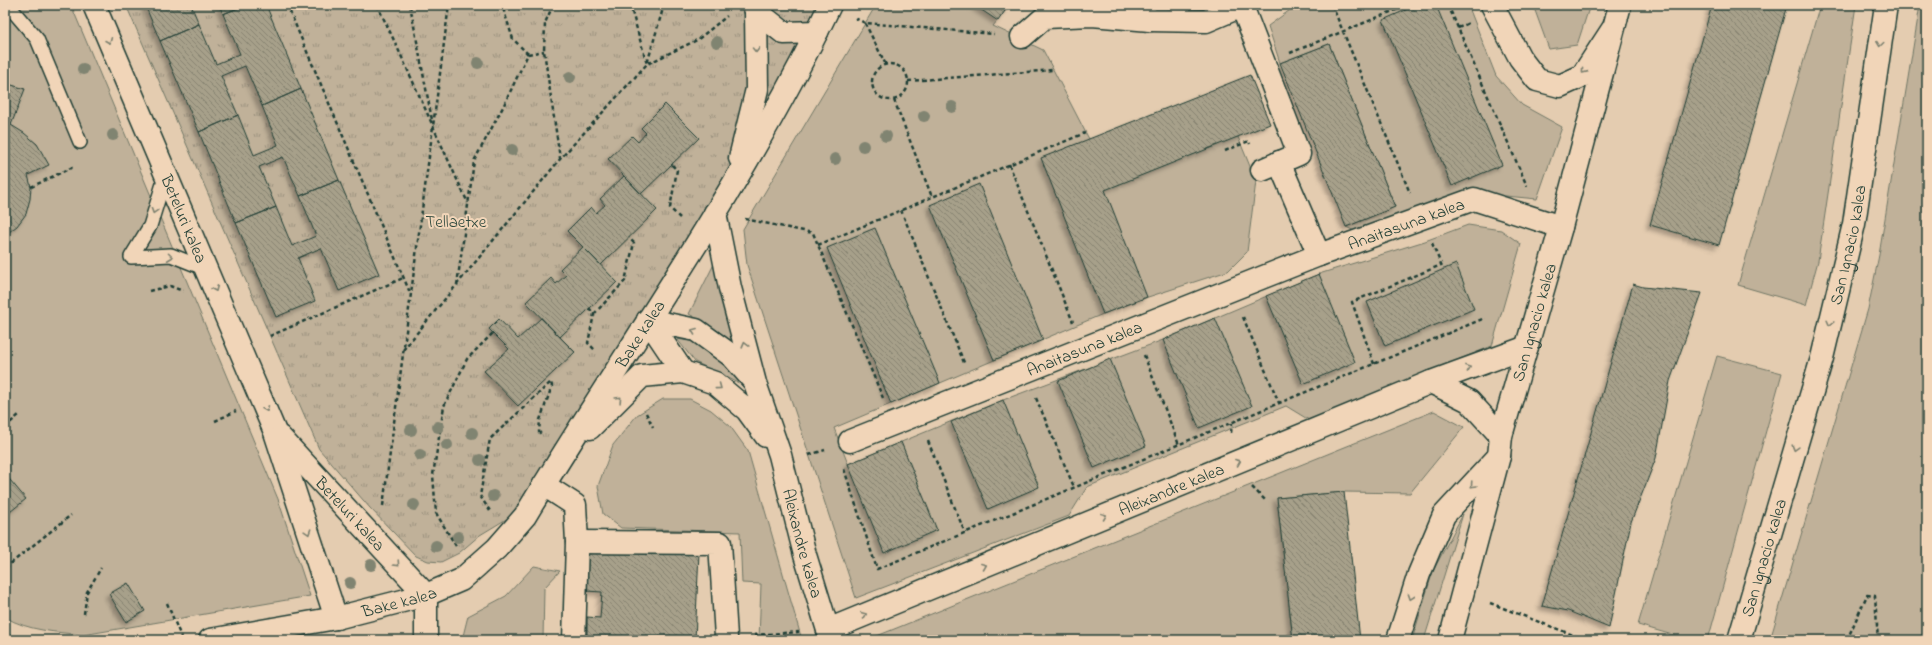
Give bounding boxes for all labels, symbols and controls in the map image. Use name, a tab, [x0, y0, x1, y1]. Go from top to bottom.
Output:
one-way arrow	[104, 36, 112, 44]
one-way arrow	[1876, 41, 1885, 47]
one-way arrow	[752, 47, 761, 53]
one-way arrow	[1582, 67, 1589, 74]
street label: Beteluri kalea	[153, 170, 213, 267]
street label: San Ignacio kalea	[1824, 184, 1874, 308]
street label: Anaitasuna kalea	[1345, 192, 1468, 258]
one-way arrow	[150, 208, 159, 215]
park label: Tellaetxe	[426, 210, 487, 235]
one-way arrow	[166, 252, 173, 261]
street label: San Ignacio kalea	[1506, 260, 1564, 385]
one-way arrow	[210, 286, 218, 293]
street label: Bake kalea	[609, 296, 672, 374]
street label: Anaitasuna kalea	[1023, 315, 1146, 384]
one-way arrow	[1826, 319, 1835, 326]
one-way arrow	[691, 328, 698, 336]
one-way arrow	[741, 342, 750, 349]
one-way arrow	[1464, 365, 1471, 373]
one-way arrow	[714, 382, 721, 389]
one-way arrow	[614, 397, 622, 404]
one-way arrow	[261, 405, 269, 412]
one-way arrow	[1791, 444, 1800, 451]
street label: Aleixandre kalea	[1115, 457, 1228, 523]
one-way arrow	[1234, 458, 1241, 466]
street label: Beteluri kalea	[308, 471, 391, 557]
one-way arrow	[1470, 480, 1477, 488]
street label: Aleixandre kalea	[775, 486, 828, 601]
street label: San Ignacio kalea	[1736, 496, 1794, 620]
one-way arrow	[1101, 513, 1108, 521]
one-way arrow	[303, 528, 312, 535]
one-way arrow	[392, 559, 399, 566]
one-way arrow	[981, 562, 988, 570]
street label: Bake kalea	[358, 581, 441, 625]
one-way arrow	[1407, 593, 1416, 600]
one-way arrow	[859, 612, 867, 620]

